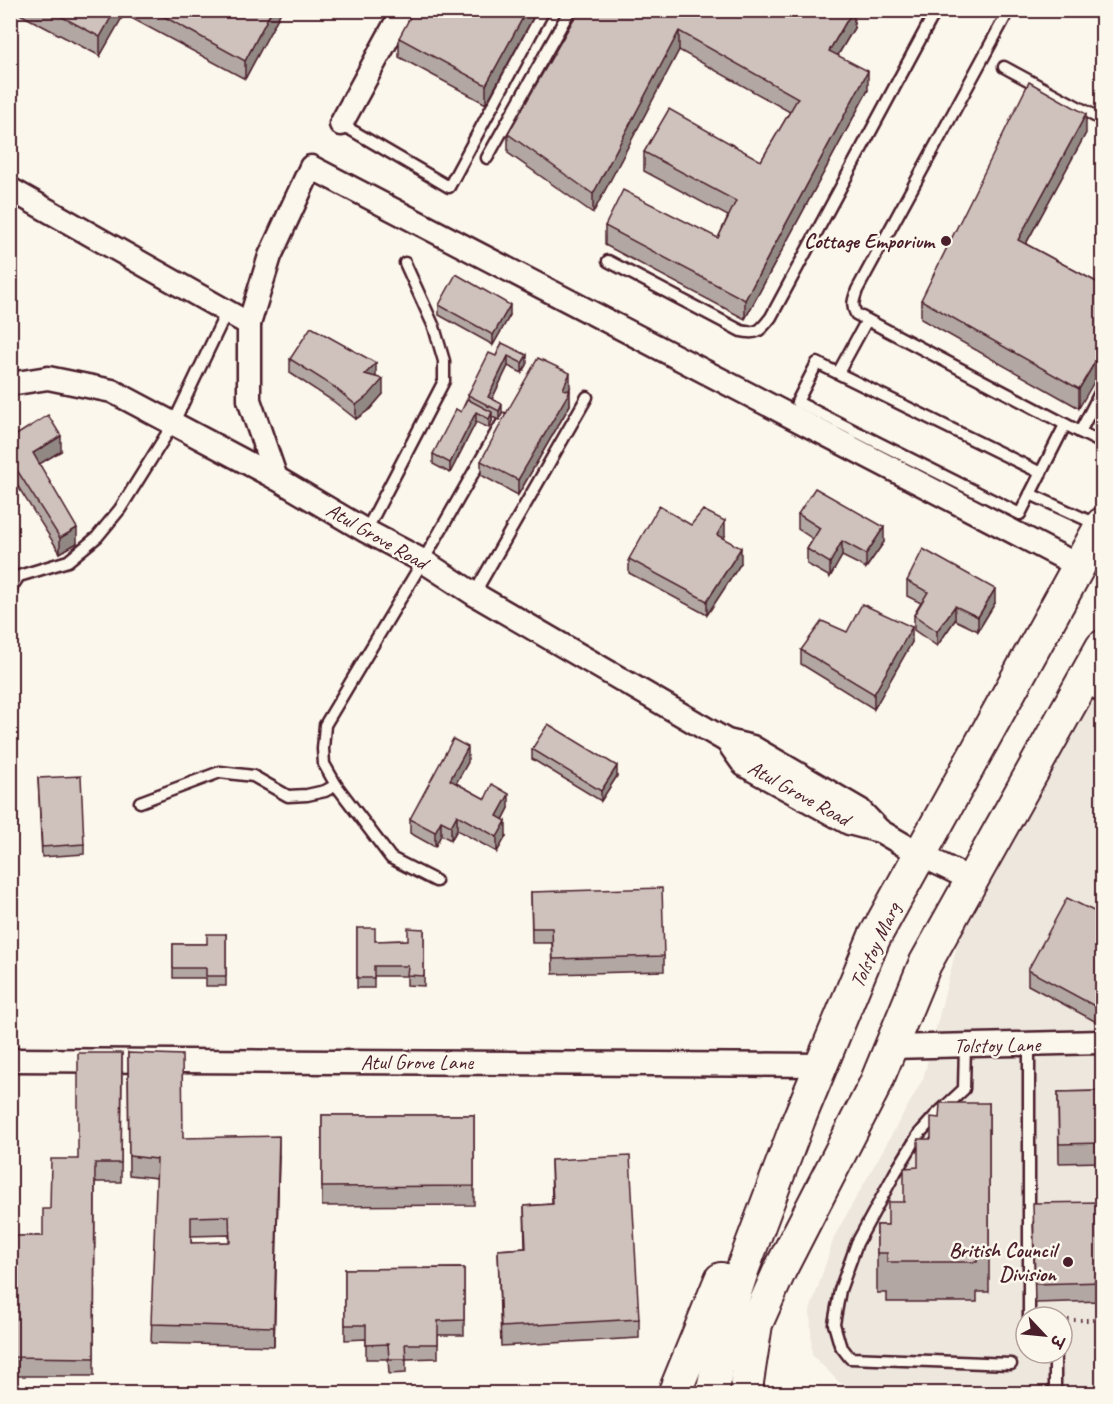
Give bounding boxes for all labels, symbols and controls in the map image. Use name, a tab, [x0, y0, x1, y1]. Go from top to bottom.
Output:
place label: Cottage Emporium	[804, 228, 936, 254]
marker: Cottage Emporium	[939, 234, 953, 248]
street label: Atul Grove Road	[322, 497, 435, 577]
street label: Atul Grove Road	[744, 754, 858, 833]
street label: Tolstoy Marg	[844, 897, 907, 992]
street label: Tolstoy Lane	[954, 1031, 1043, 1059]
street label: Atul Grove Lane	[361, 1049, 474, 1075]
place label: British Council Division	[949, 1237, 1060, 1287]
marker: British Council Division	[1061, 1255, 1075, 1269]
north arrow	[1014, 1305, 1074, 1365]
text: उ	[1045, 1330, 1069, 1352]

